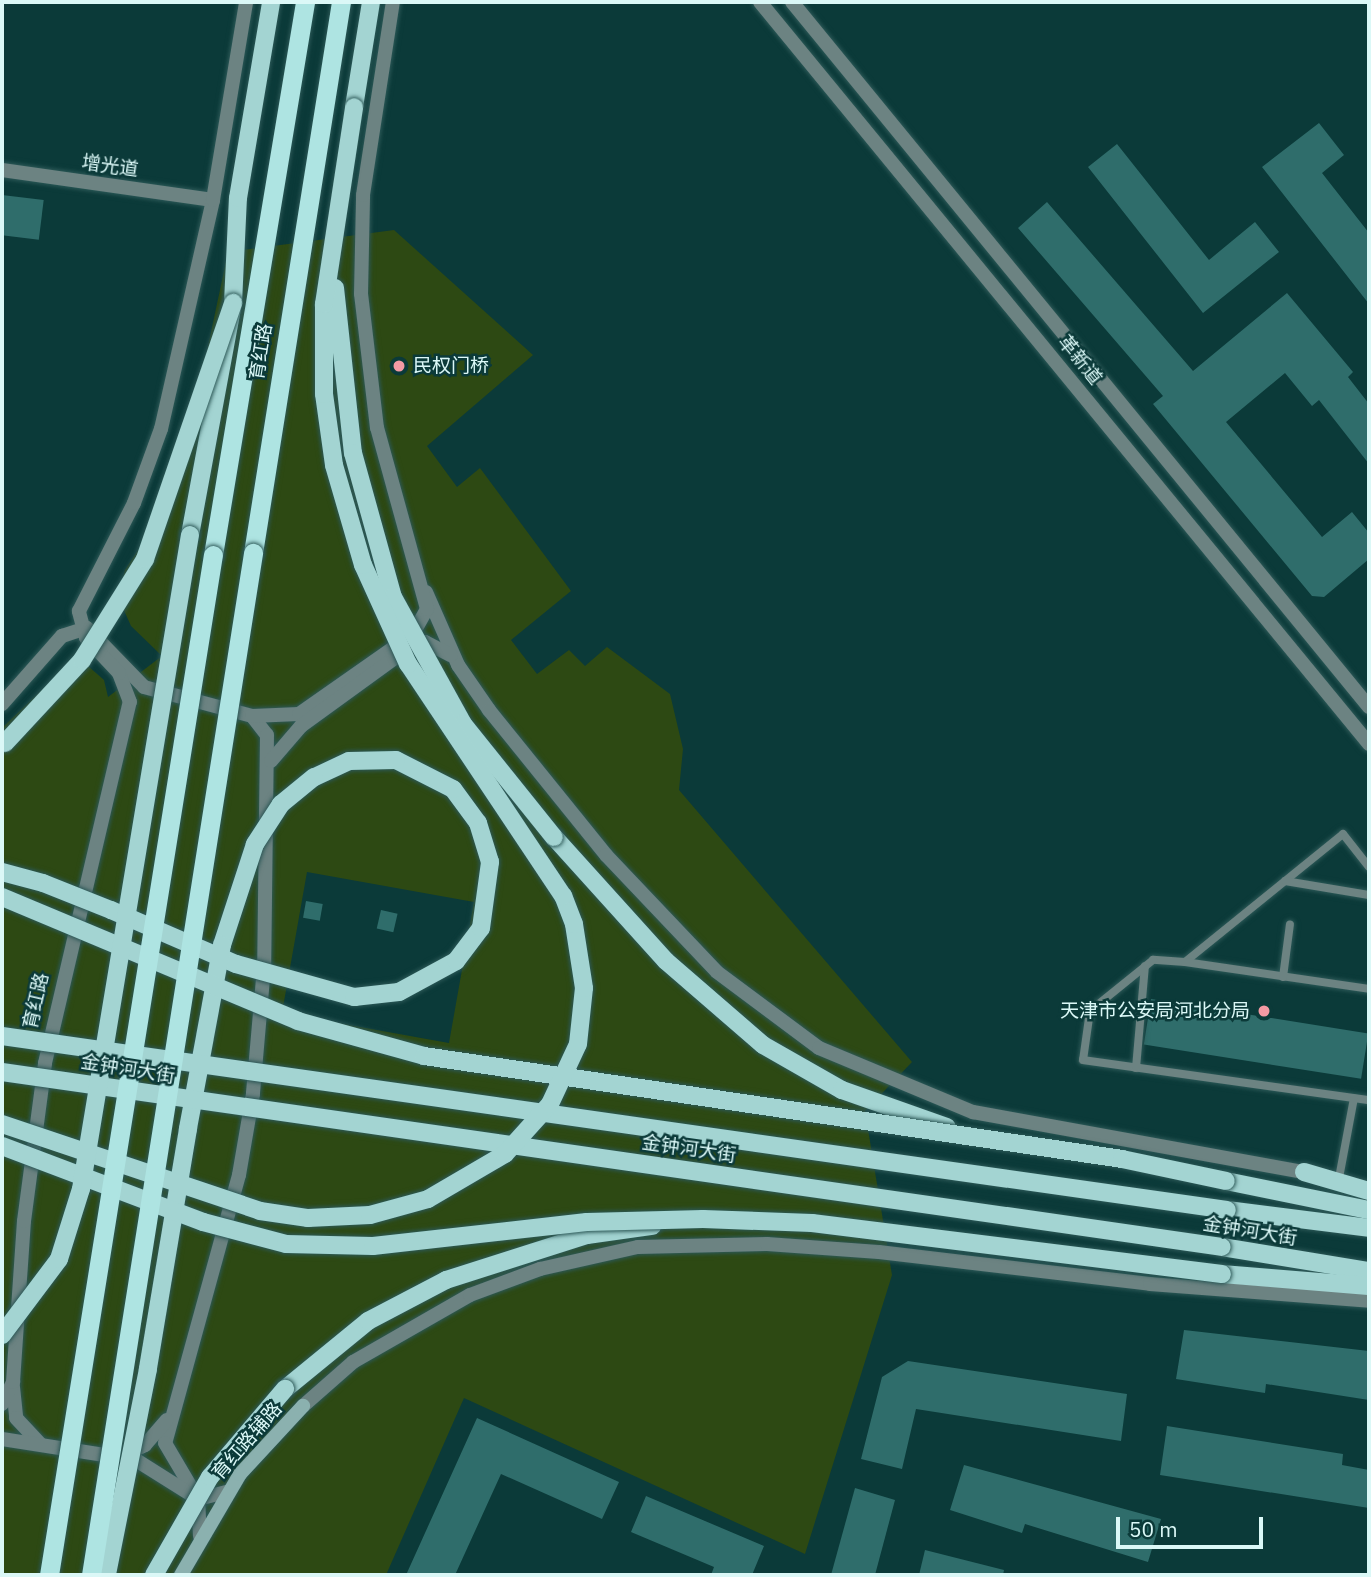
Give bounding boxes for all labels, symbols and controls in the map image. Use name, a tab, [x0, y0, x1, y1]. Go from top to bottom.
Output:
street label: 增光道	[80, 151, 140, 181]
street label: 育红路	[245, 322, 277, 382]
street label: 革新道	[1053, 331, 1107, 389]
place label: 民权门桥	[413, 355, 489, 377]
marker: 民权门桥	[391, 358, 407, 374]
street label: 育红路	[18, 971, 54, 1031]
place label: 天津市公安局河北分局	[1060, 1000, 1250, 1022]
marker: 天津市公安局河北分局	[1256, 1003, 1272, 1019]
street label: 金钟河大街	[79, 1050, 177, 1088]
street label: 金钟河大街	[640, 1131, 738, 1167]
street label: 金钟河大街	[1201, 1212, 1299, 1250]
street label: 育红路辅路	[207, 1398, 287, 1484]
scale bar	[1119, 1504, 1266, 1548]
text: 50 m	[1129, 1515, 1178, 1543]

